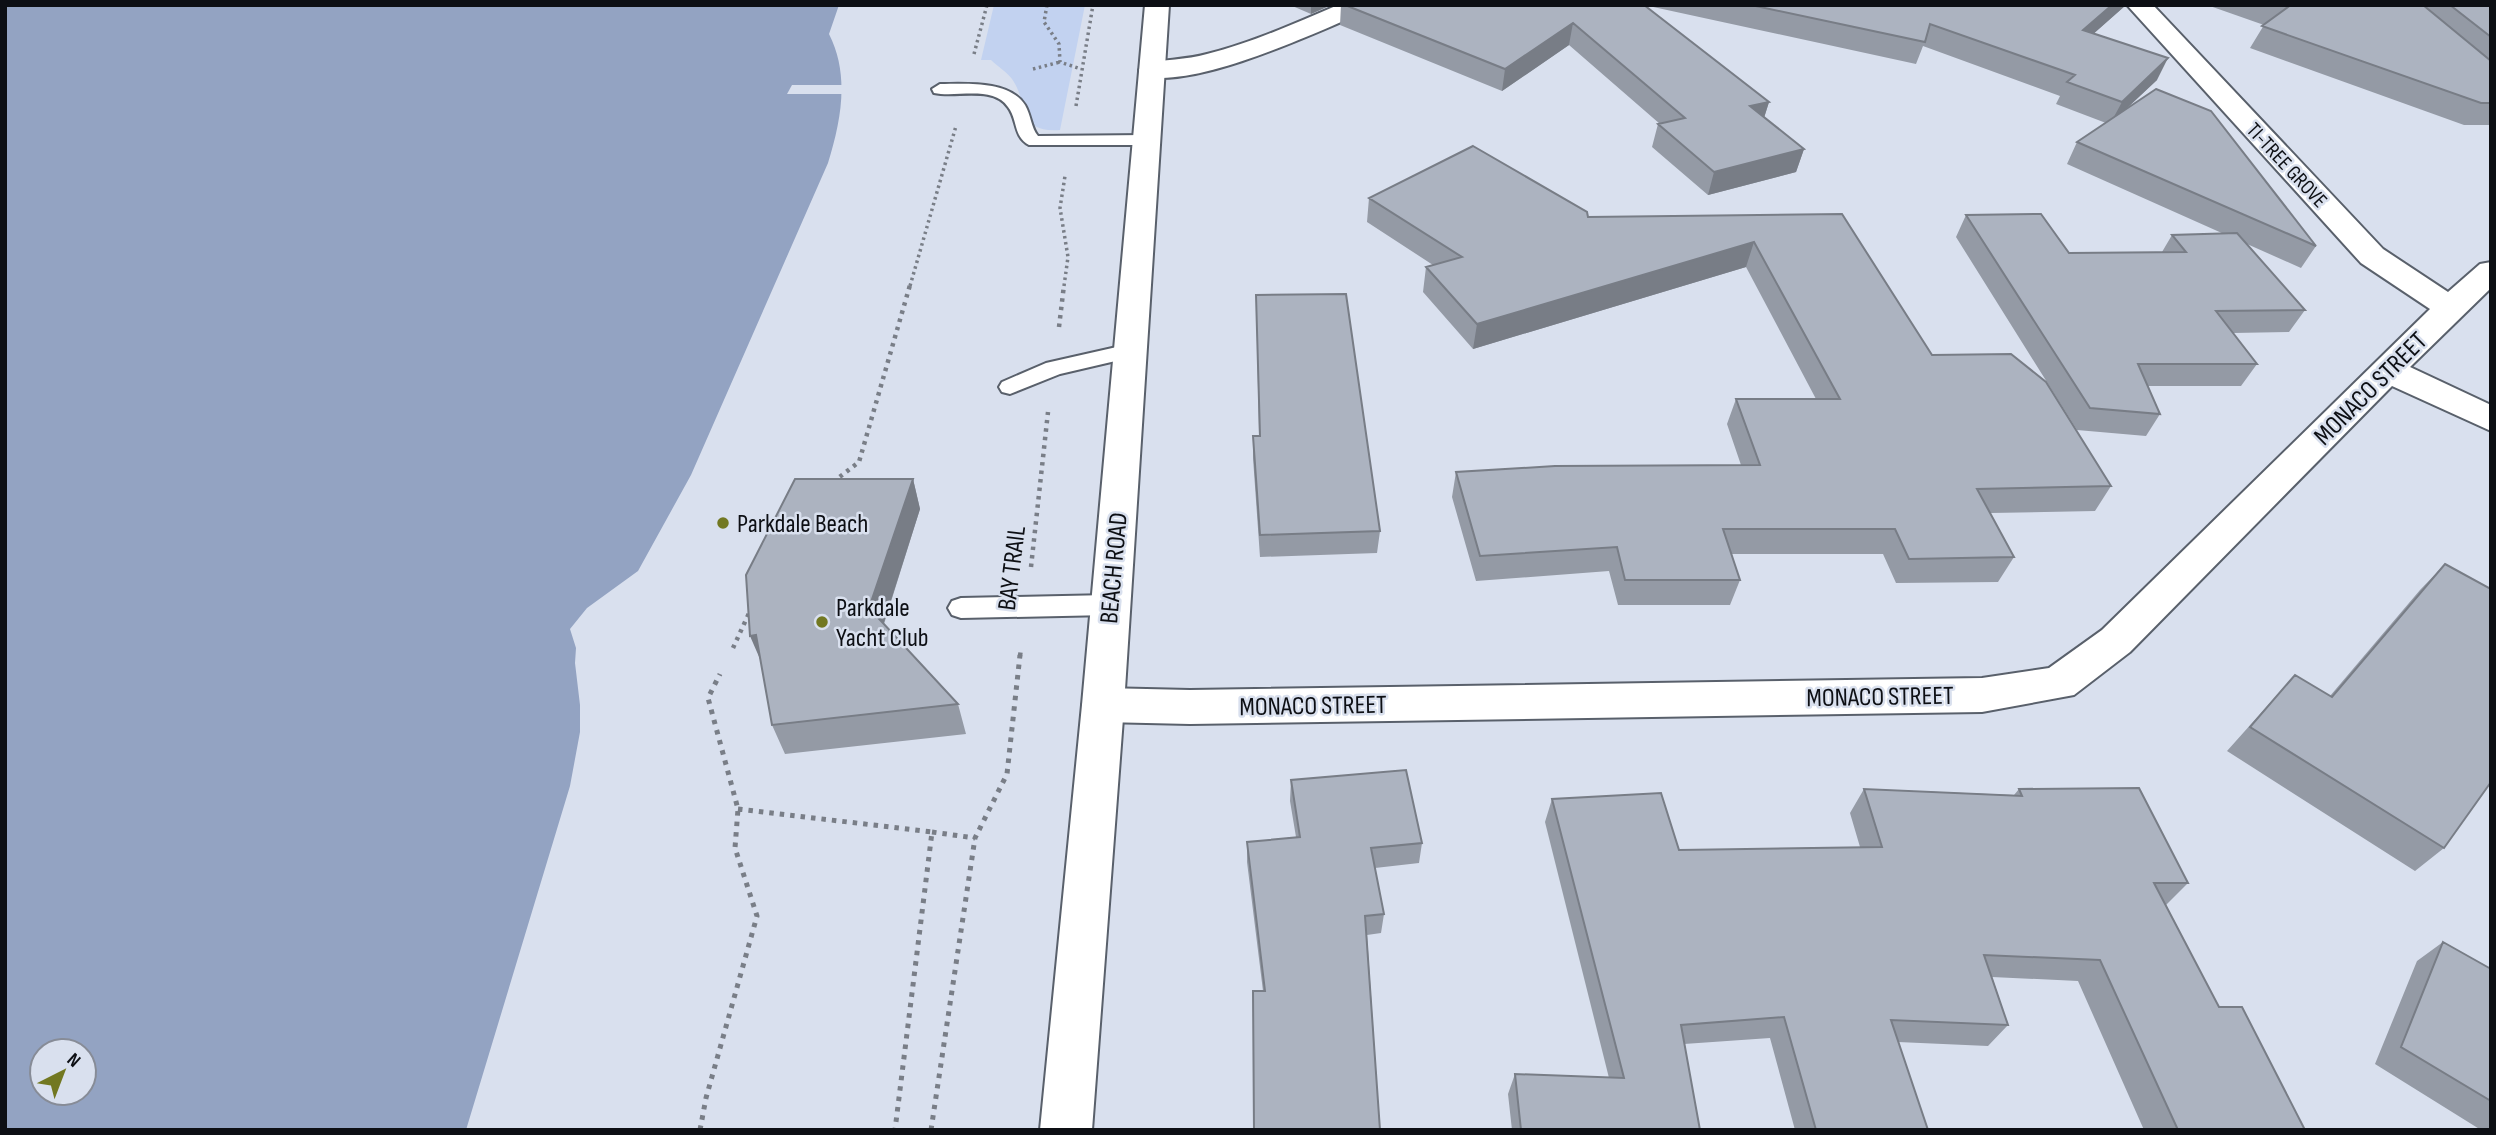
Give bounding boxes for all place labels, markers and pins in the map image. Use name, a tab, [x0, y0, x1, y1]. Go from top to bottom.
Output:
place label: Parkdale Beach	[737, 509, 868, 540]
marker: Parkdale Beach	[715, 515, 731, 531]
place label: Parkdale Yacht Club	[836, 593, 929, 654]
marker: Parkdale Yacht Club	[814, 614, 830, 630]

